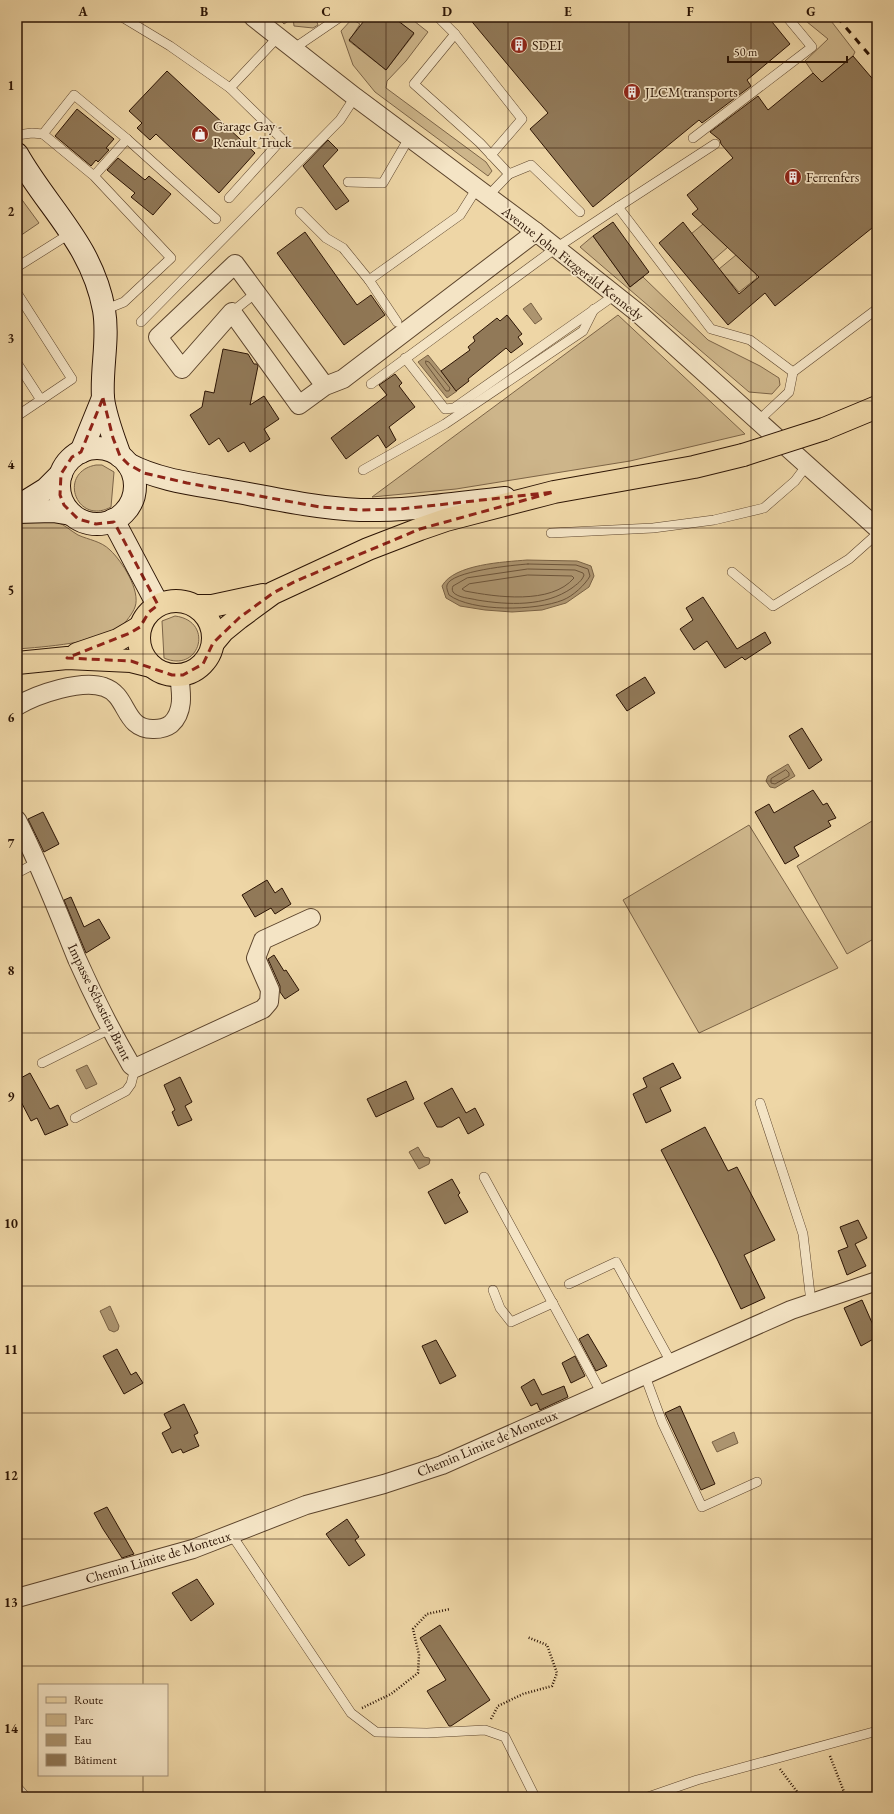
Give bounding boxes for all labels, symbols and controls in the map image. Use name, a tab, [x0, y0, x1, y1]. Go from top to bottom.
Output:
text: A	[77, 3, 88, 20]
text: B	[200, 3, 208, 20]
text: C	[321, 3, 331, 20]
text: D	[442, 3, 452, 20]
text: E	[564, 3, 572, 20]
text: F	[686, 3, 694, 20]
text: G	[806, 3, 816, 20]
building icon: SDEI	[509, 35, 529, 55]
place label: SDEI	[532, 36, 562, 54]
scale bar	[728, 38, 847, 64]
text: 50 m	[734, 44, 758, 60]
text: 1	[8, 77, 15, 94]
building icon: JLCM transports	[622, 82, 642, 102]
place label: JLCM transports	[644, 83, 738, 101]
place label: Garage Gay - Renault Truck	[213, 117, 292, 151]
shop icon: Garage Gay - Renault Truck	[190, 124, 210, 144]
building icon: Ferrenfers	[783, 167, 803, 187]
place label: Ferrenfers	[806, 168, 860, 186]
street label: Avenue John Fitzgerald Kennedy	[498, 201, 648, 325]
text: 2	[8, 203, 15, 220]
text: 3	[8, 330, 15, 347]
text: 4	[8, 456, 15, 473]
text: 5	[8, 582, 14, 599]
text: 6	[8, 709, 15, 726]
text: 7	[8, 835, 15, 852]
street label: Impasse Sébastien Brant	[64, 940, 136, 1064]
text: 8	[8, 962, 15, 979]
text: 9	[8, 1088, 15, 1105]
text: 10	[4, 1215, 18, 1232]
text: 11	[4, 1341, 18, 1358]
street label: Chemin Limite de Monteux	[414, 1405, 560, 1481]
text: 12	[4, 1467, 18, 1484]
street label: Chemin Limite de Monteux	[83, 1526, 233, 1588]
text: 13	[4, 1594, 18, 1611]
legend	[38, 1684, 168, 1776]
text: Route	[74, 1692, 104, 1708]
text: Parc	[74, 1712, 94, 1728]
text: 14	[4, 1720, 18, 1737]
text: Eau	[74, 1732, 92, 1748]
text: Bâtiment	[74, 1752, 117, 1768]

